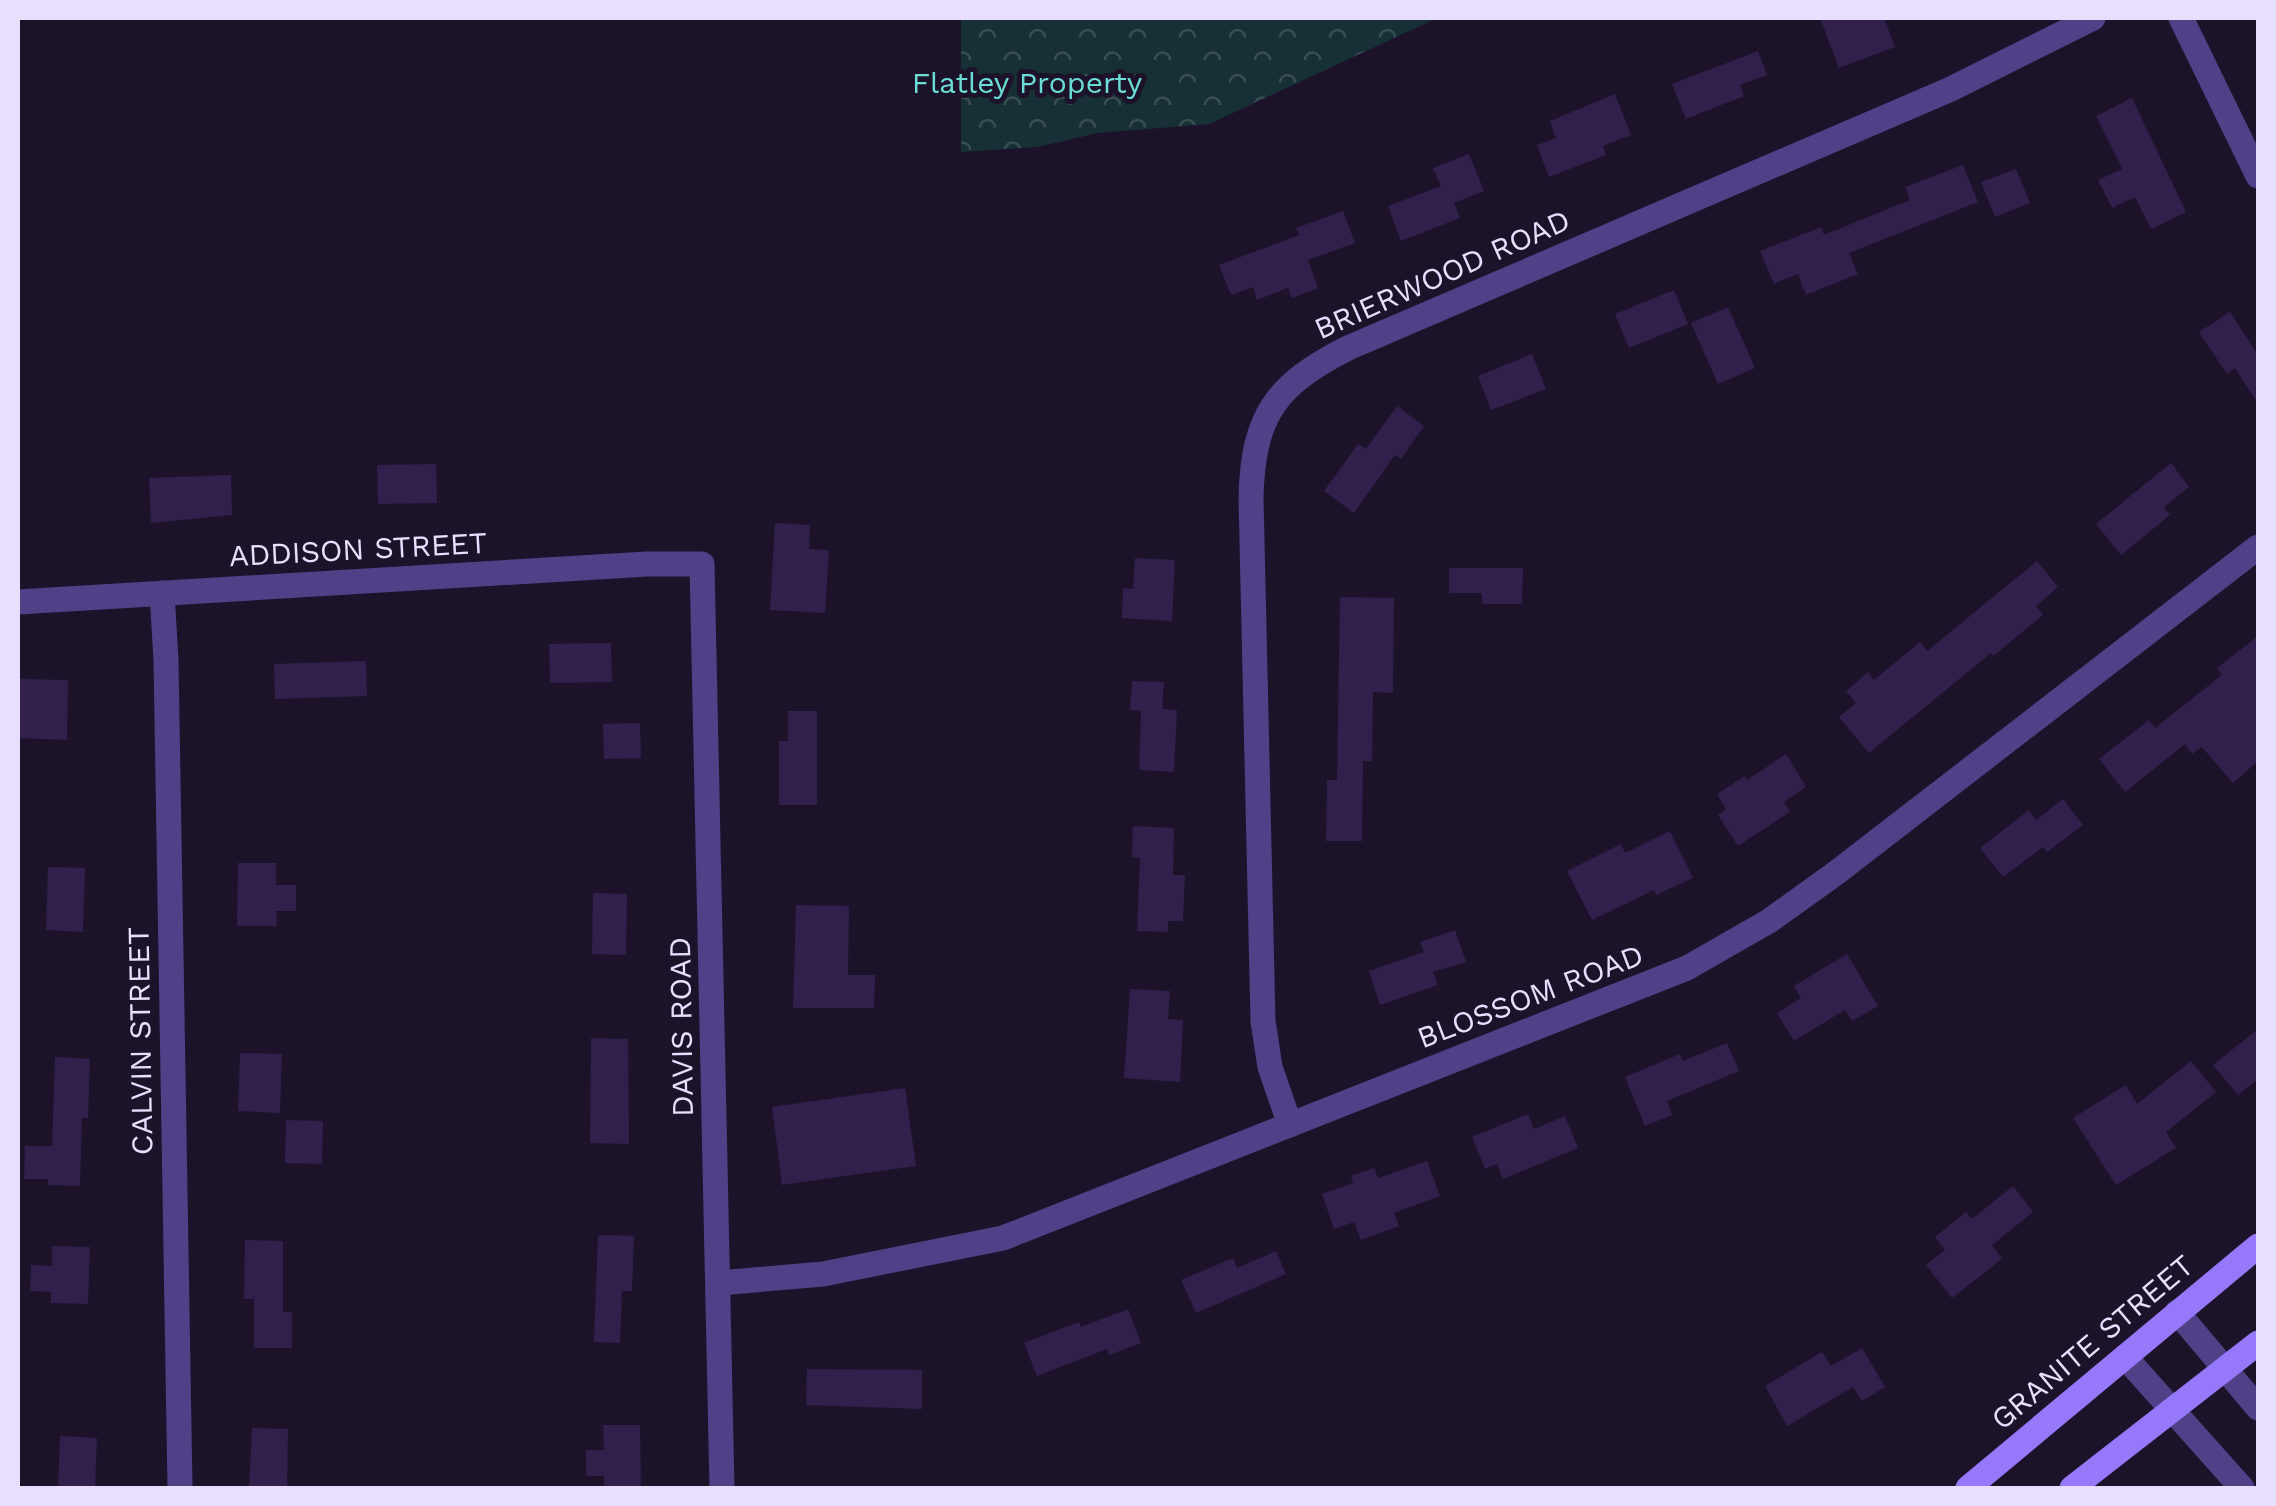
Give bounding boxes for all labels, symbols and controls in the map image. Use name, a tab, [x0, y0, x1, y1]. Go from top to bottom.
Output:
park label: Flatley Property	[912, 65, 1143, 100]
street label: BRIERWOOD ROAD	[1309, 202, 1575, 346]
street label: ADDISON STREET	[228, 525, 488, 573]
street label: CALVIN STREET	[121, 926, 159, 1156]
street label: DAVIS ROAD	[662, 937, 700, 1117]
street label: BLOSSOM ROAD	[1412, 937, 1648, 1055]
street label: GRANITE STREET	[1984, 1247, 2200, 1437]

